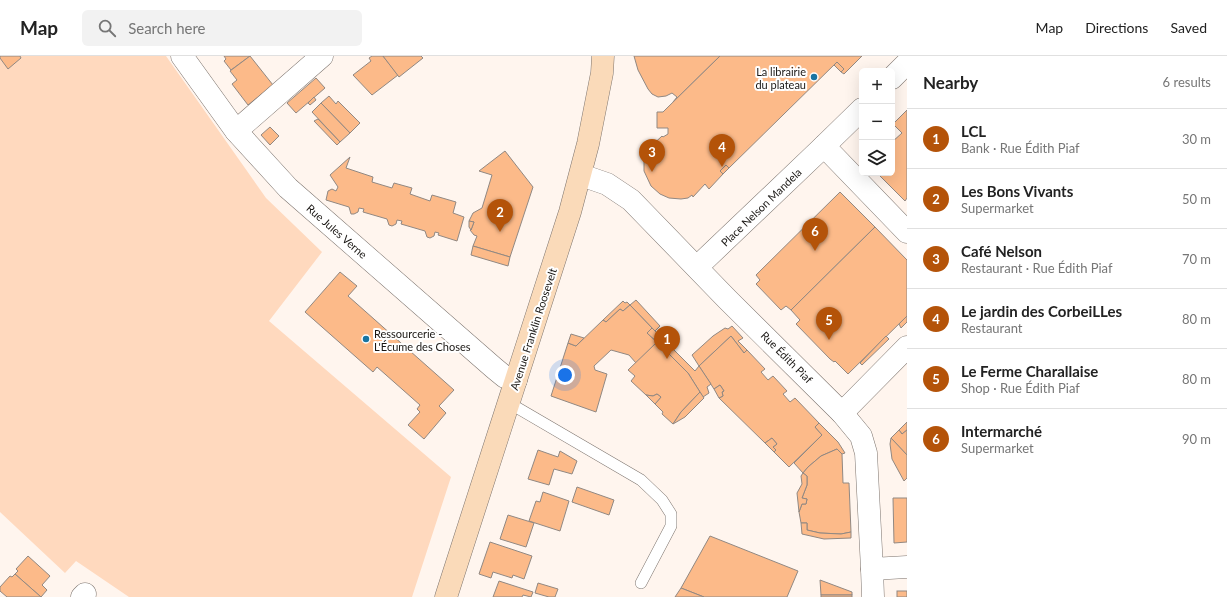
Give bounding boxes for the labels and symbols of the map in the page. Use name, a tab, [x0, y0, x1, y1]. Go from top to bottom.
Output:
place label: La librairie du plateau	[755, 65, 806, 91]
marker: La librairie du plateau	[809, 72, 819, 82]
pin: 4	[709, 134, 735, 167]
pin: 3	[639, 139, 665, 172]
street label: Place Nelson Mandela	[718, 165, 804, 249]
pin: 2	[487, 199, 513, 232]
street label: Rue Jules Verne	[304, 201, 370, 261]
pin: 6	[802, 218, 828, 251]
street label: Avenue Franklin Roosevelt	[507, 266, 559, 392]
pin: 5	[816, 307, 842, 340]
pin: 1	[654, 326, 680, 359]
place label: Ressourcerie - L'Écume des Choses	[374, 327, 471, 353]
street label: Rue Édith Piaf	[758, 328, 816, 386]
marker: Ressourcerie - L'Écume des Choses	[361, 334, 371, 344]
your location	[555, 365, 575, 385]

